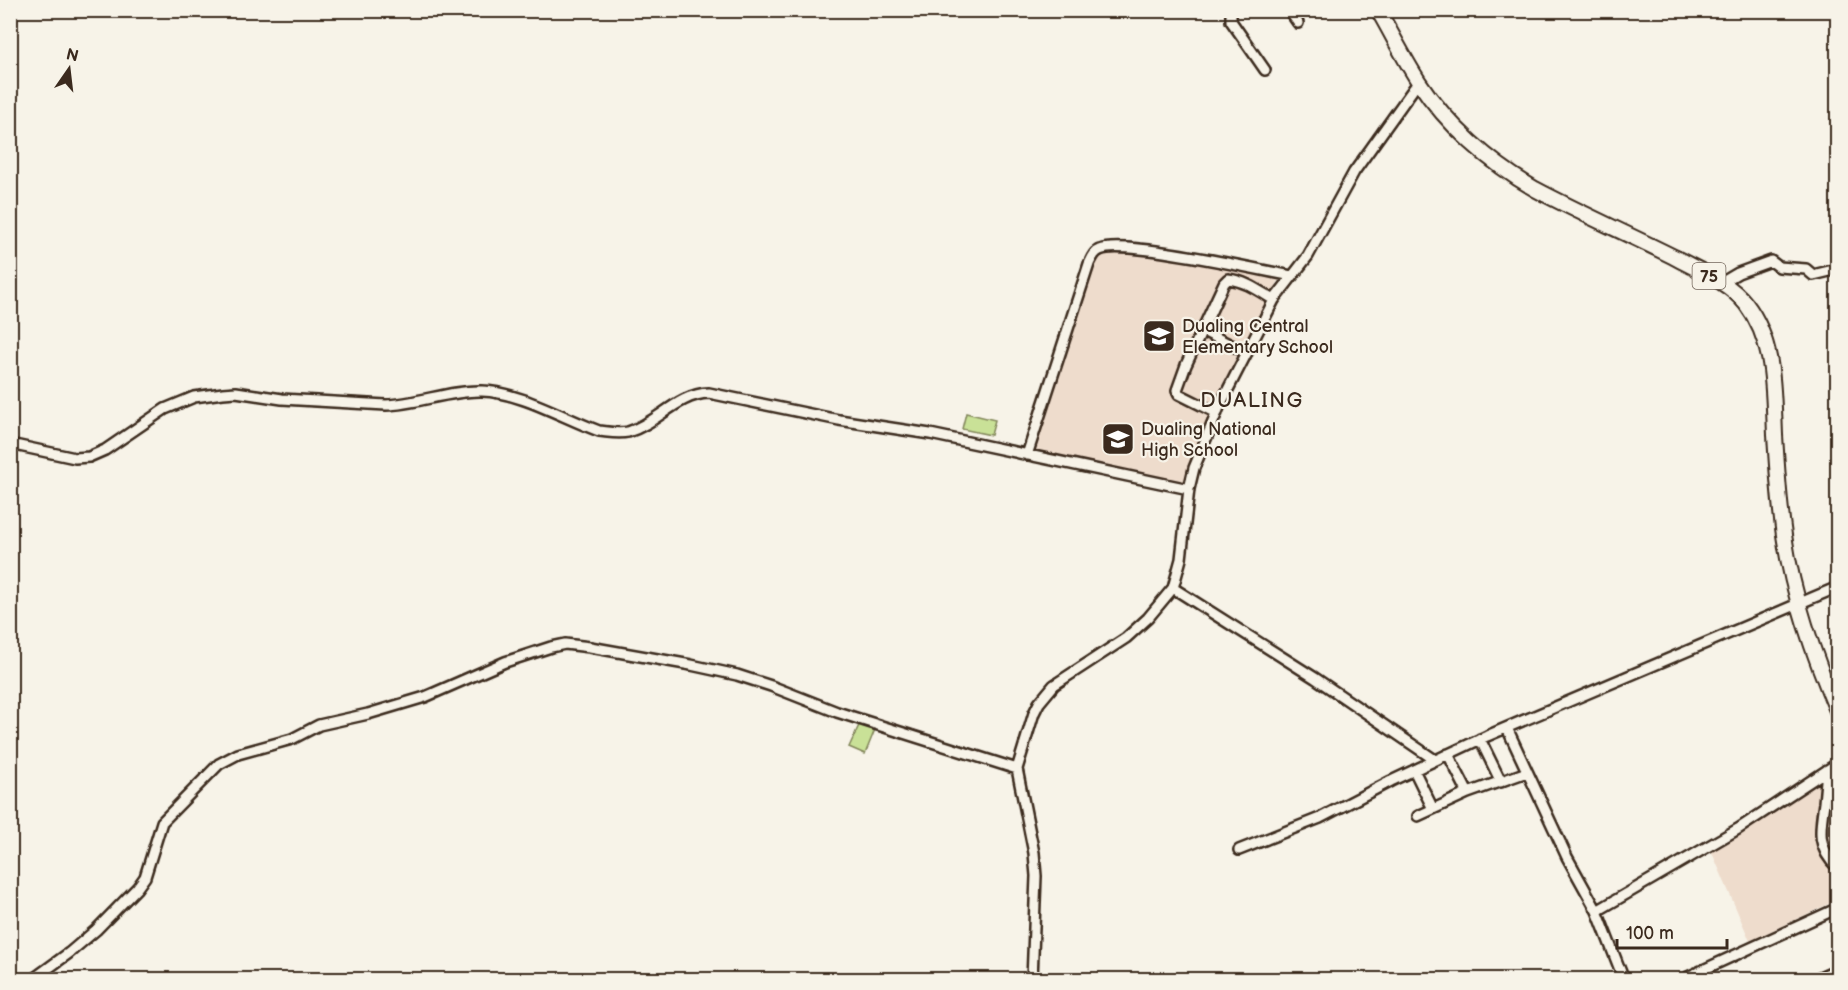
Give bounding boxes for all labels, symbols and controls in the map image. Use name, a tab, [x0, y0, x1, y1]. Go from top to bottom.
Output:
north arrow	[39, 39, 99, 99]
text: N	[64, 45, 80, 67]
road number: 75	[1692, 263, 1726, 289]
place label: Dualing Central Elementary School	[1182, 316, 1333, 358]
school or university icon: Dualing Central Elementary School	[1141, 318, 1177, 354]
district label: DUALING	[1200, 388, 1304, 413]
place label: Dualing National High School	[1141, 419, 1276, 461]
school or university icon: Dualing National High School	[1100, 421, 1136, 457]
scale bar	[1617, 912, 1726, 950]
text: 100 m	[1626, 923, 1674, 944]

